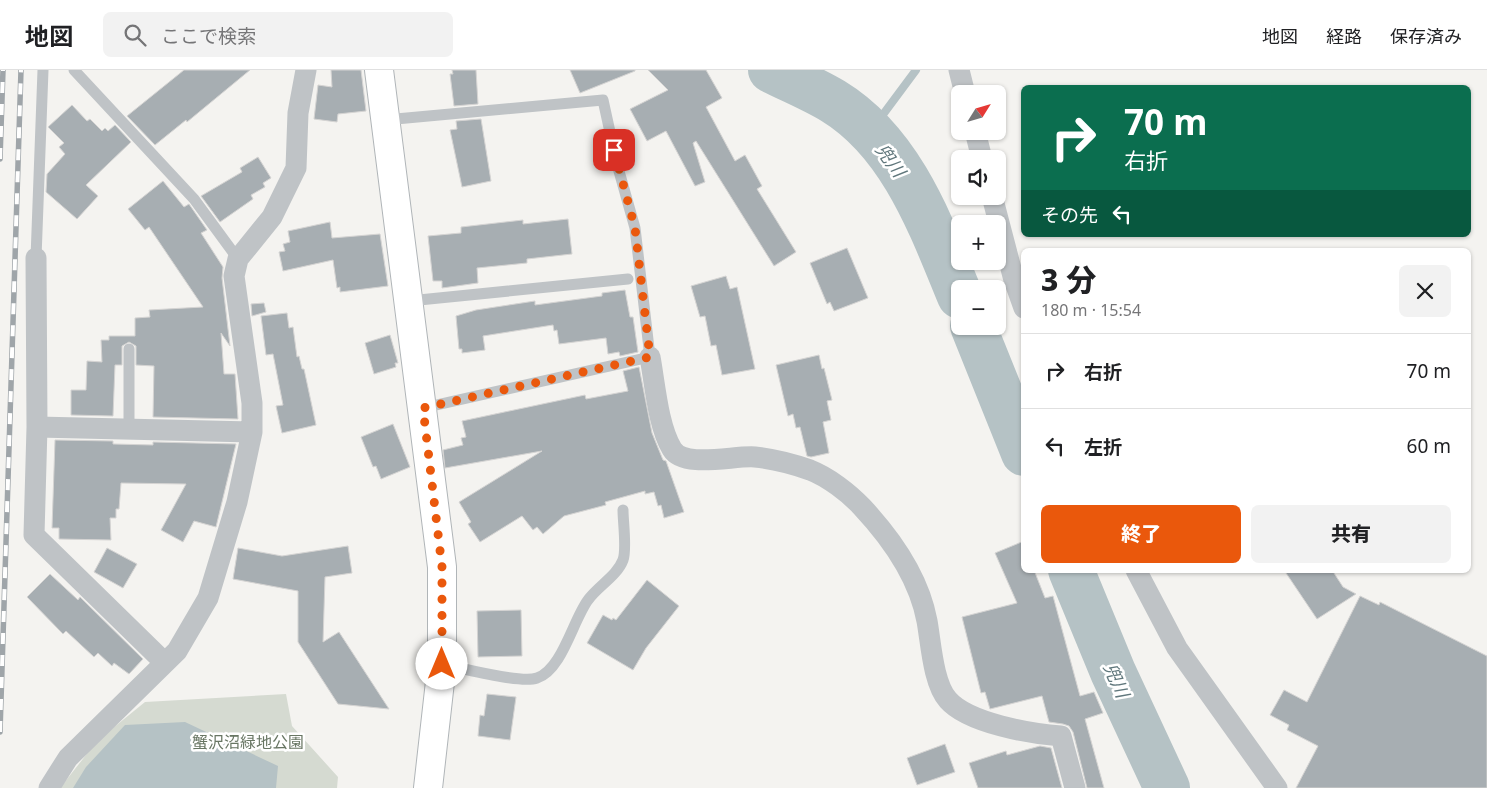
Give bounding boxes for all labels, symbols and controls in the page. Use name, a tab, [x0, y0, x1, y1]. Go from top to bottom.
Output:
search box	[103, 12, 453, 57]
text: 地図	[25, 19, 73, 52]
icon: search	[121, 21, 149, 49]
text: ここで検索	[161, 23, 256, 49]
text: 地図	[1262, 24, 1298, 48]
text: 経路	[1326, 24, 1362, 48]
text: 保存済み	[1390, 24, 1462, 48]
north arrow	[951, 85, 1006, 140]
map controls	[951, 85, 1006, 335]
text: 70 m	[1124, 98, 1207, 145]
icon: right	[1041, 105, 1106, 170]
pin	[593, 129, 635, 171]
icon: arrive	[600, 136, 628, 164]
water label: 兜川	[871, 138, 912, 183]
text: 右折	[1124, 145, 1168, 175]
button: sound	[951, 150, 1006, 205]
icon: left	[1108, 200, 1136, 228]
text: その先	[1041, 202, 1098, 228]
button: +	[951, 215, 1006, 270]
text: 3 分	[1041, 259, 1096, 300]
button: close	[1399, 265, 1451, 317]
button: −	[951, 280, 1006, 335]
text: 180 m · 15:54	[1041, 299, 1141, 321]
icon: right	[1041, 357, 1069, 385]
text: 70 m	[1407, 358, 1451, 384]
text: 右折	[1084, 359, 1122, 385]
icon: left	[1041, 432, 1069, 460]
text: 60 m	[1407, 433, 1451, 459]
text: 左折	[1084, 434, 1122, 460]
button: 終了	[1041, 505, 1241, 563]
button: 共有	[1251, 505, 1451, 563]
position arrow	[415, 637, 467, 689]
water label: 兜川	[1099, 659, 1136, 703]
park label: 蟹沢沼緑地公園	[192, 731, 304, 753]

